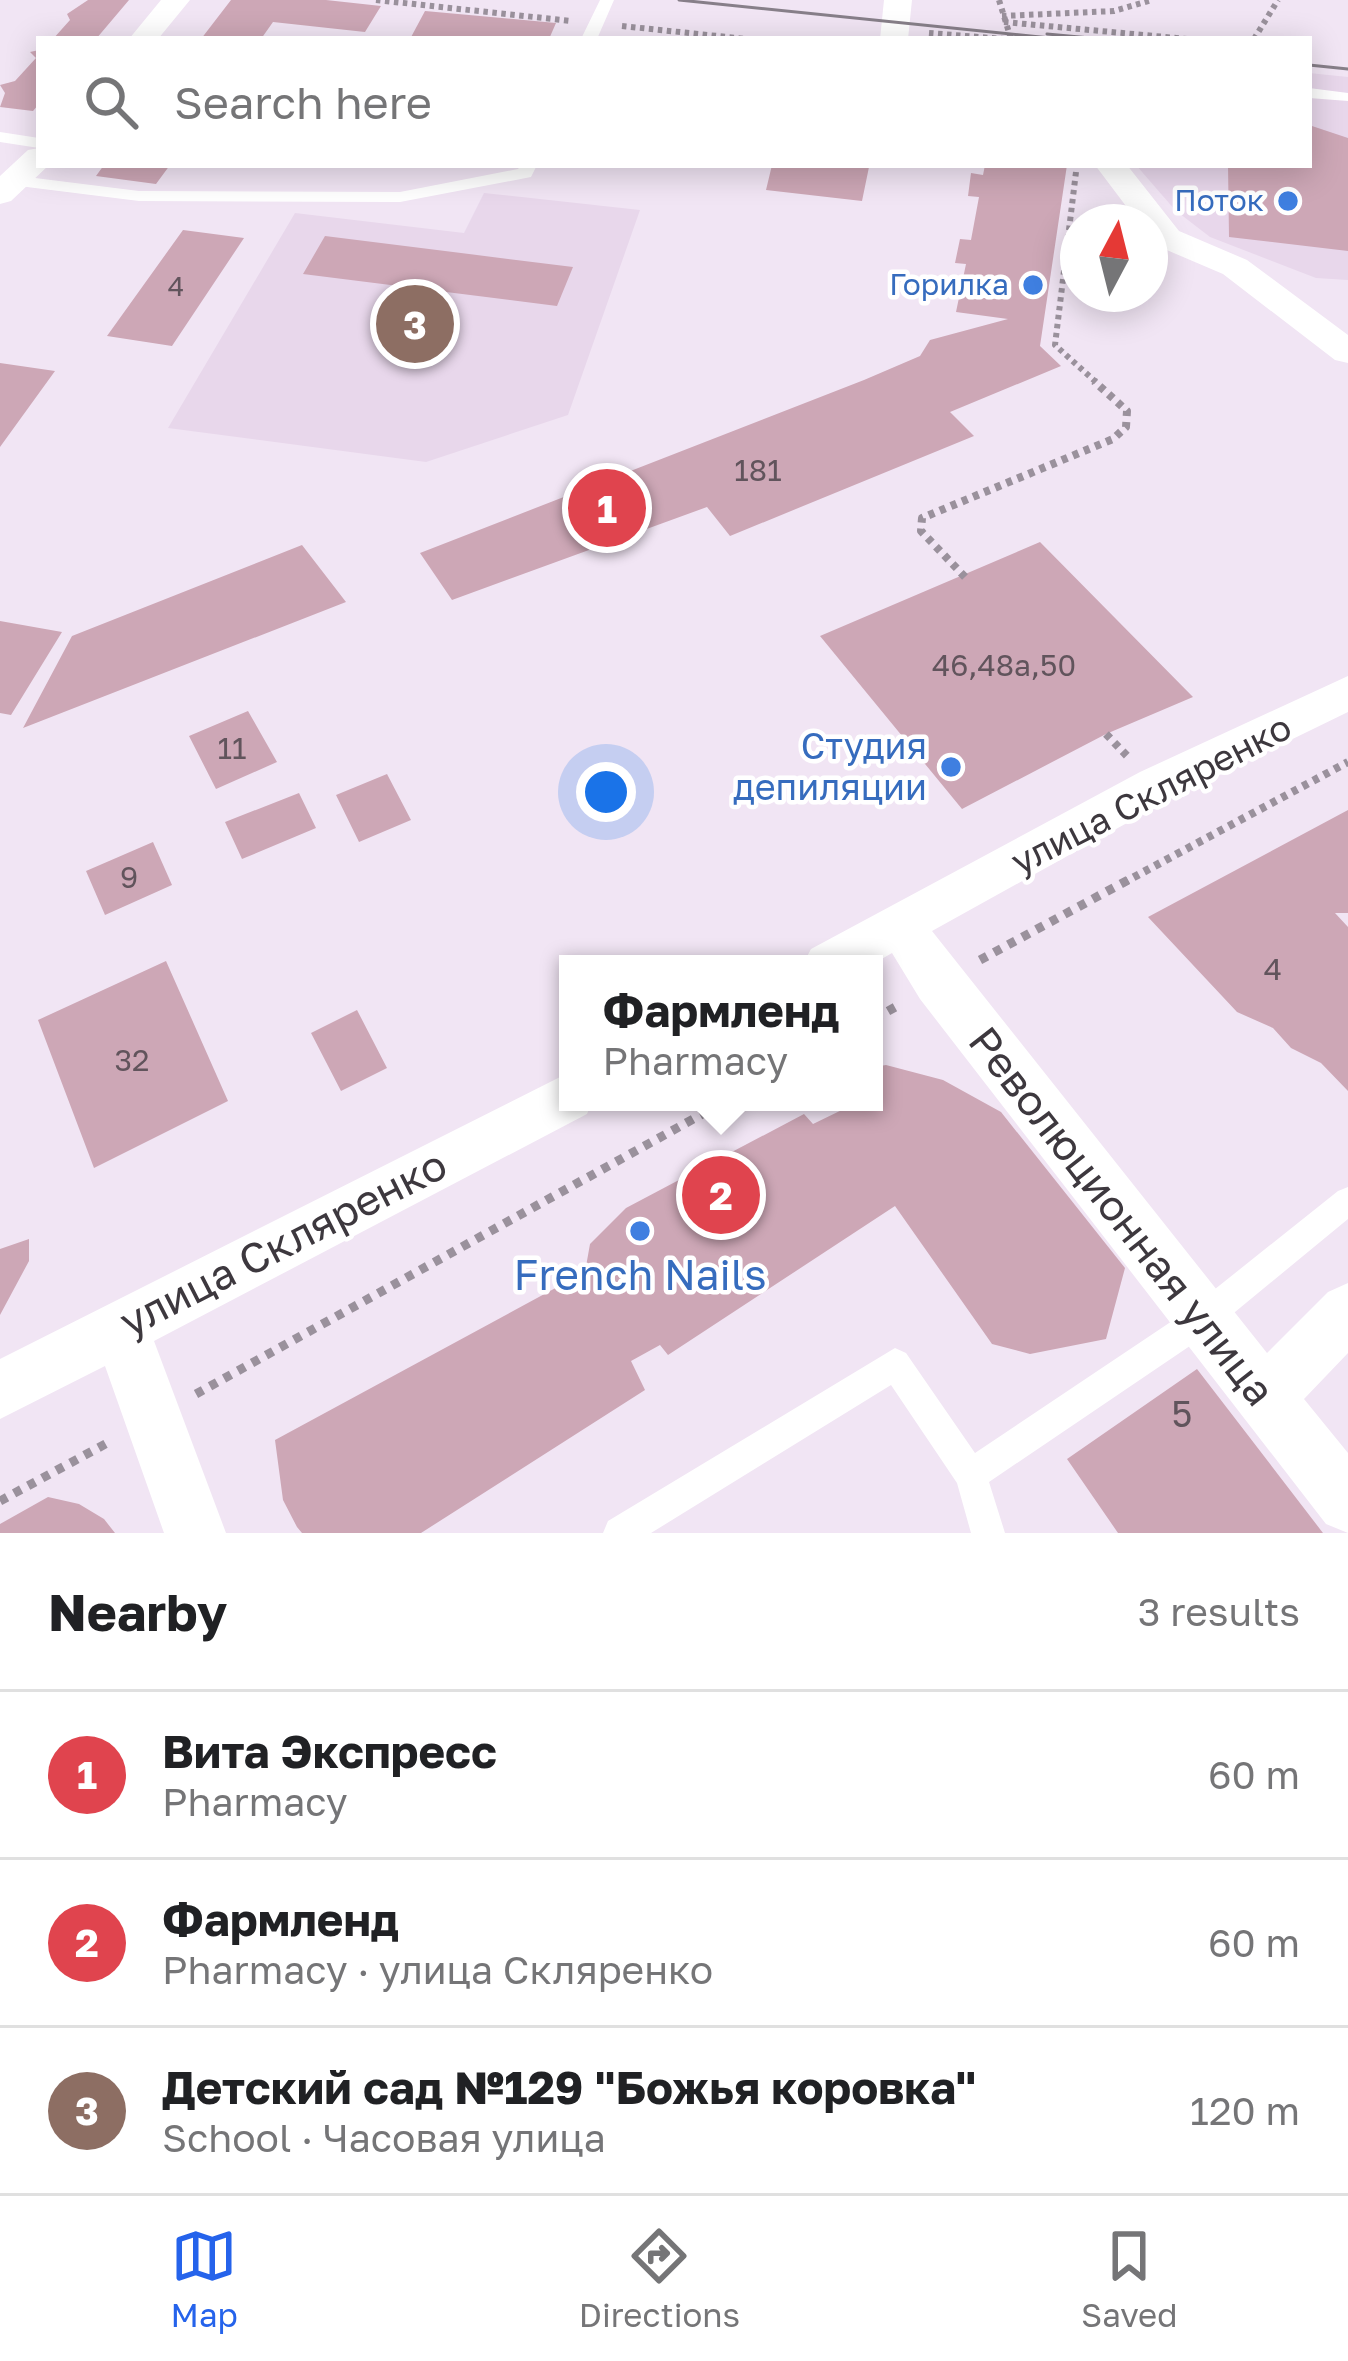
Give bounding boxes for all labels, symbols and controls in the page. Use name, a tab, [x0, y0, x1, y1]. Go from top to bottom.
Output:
search box	[36, 36, 1312, 168]
icon: search	[78, 69, 144, 135]
text: Search here	[174, 75, 432, 129]
place label: Поток	[1174, 182, 1264, 218]
marker: Поток	[1275, 188, 1301, 214]
north arrow	[1060, 204, 1168, 312]
place label: Горилка	[889, 266, 1009, 302]
house number: 4	[168, 270, 184, 302]
marker: Горилка	[1020, 272, 1046, 298]
pin: 3	[376, 279, 454, 369]
house number: 181	[734, 452, 782, 488]
pin: 1	[568, 463, 646, 553]
house number: 46,48а,50	[932, 647, 1076, 683]
street label: улица Скляренко	[1004, 704, 1298, 883]
place label: Студия депиляции	[733, 724, 927, 808]
house number: 11	[217, 730, 247, 766]
marker: Студия депиляции	[938, 754, 964, 780]
your location	[576, 762, 636, 822]
house number: 9	[120, 859, 138, 895]
house number: 4	[1264, 951, 1282, 987]
popup	[559, 955, 883, 1111]
text: Фармленд	[603, 983, 839, 1037]
street label: Революционная улица	[960, 1016, 1286, 1415]
text: Pharmacy	[603, 1037, 788, 1084]
house number: 32	[115, 1042, 149, 1078]
street label: улица Скляренко	[111, 1138, 454, 1346]
pin: 2	[682, 1150, 760, 1240]
marker: French Nails	[627, 1218, 653, 1244]
place label: French Nails	[514, 1249, 766, 1299]
house number: 5	[1172, 1392, 1192, 1435]
text: Nearby	[48, 1581, 227, 1642]
text: 3 results	[1138, 1588, 1300, 1635]
text: Вита Экспресс	[162, 1724, 497, 1778]
text: 1	[77, 1751, 97, 1798]
text: 60 m	[1208, 1751, 1300, 1798]
text: Pharmacy	[162, 1778, 348, 1825]
text: Фармленд	[162, 1892, 399, 1946]
text: 2	[75, 1919, 99, 1966]
text: 60 m	[1208, 1919, 1300, 1966]
text: Pharmacy · улица Скляренко	[162, 1946, 713, 1993]
text: Детский сад №129 "Божья коровка"	[162, 2060, 976, 2114]
text: 3	[75, 2087, 99, 2134]
text: 120 m	[1190, 2087, 1300, 2134]
text: School · Часовая улица	[162, 2114, 606, 2161]
tab: Map	[171, 2223, 238, 2334]
tab: Directions	[579, 2223, 740, 2334]
tab: Saved	[1081, 2223, 1177, 2334]

